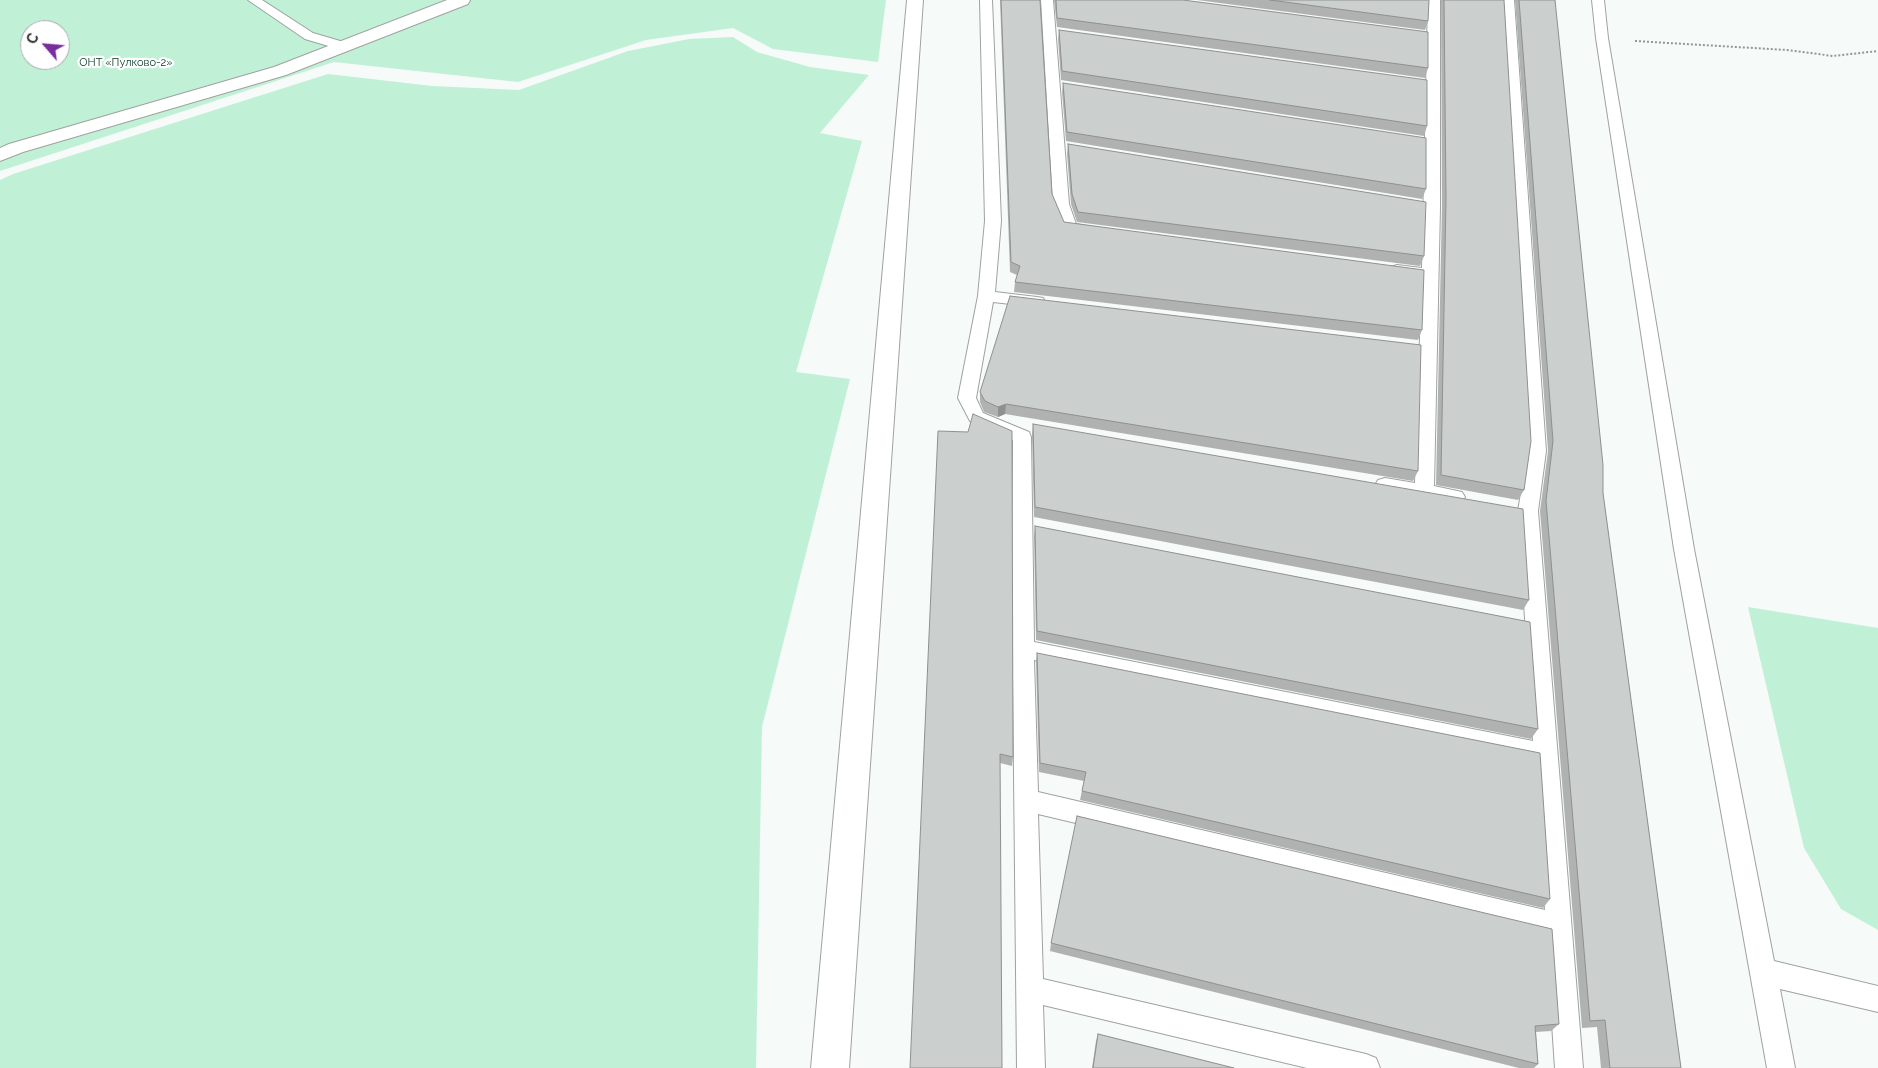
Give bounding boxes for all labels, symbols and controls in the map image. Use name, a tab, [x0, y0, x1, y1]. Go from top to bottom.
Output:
north arrow	[20, 20, 70, 70]
text: С	[23, 31, 42, 47]
park label: ОНТ «Пулково-2»	[79, 56, 173, 70]

